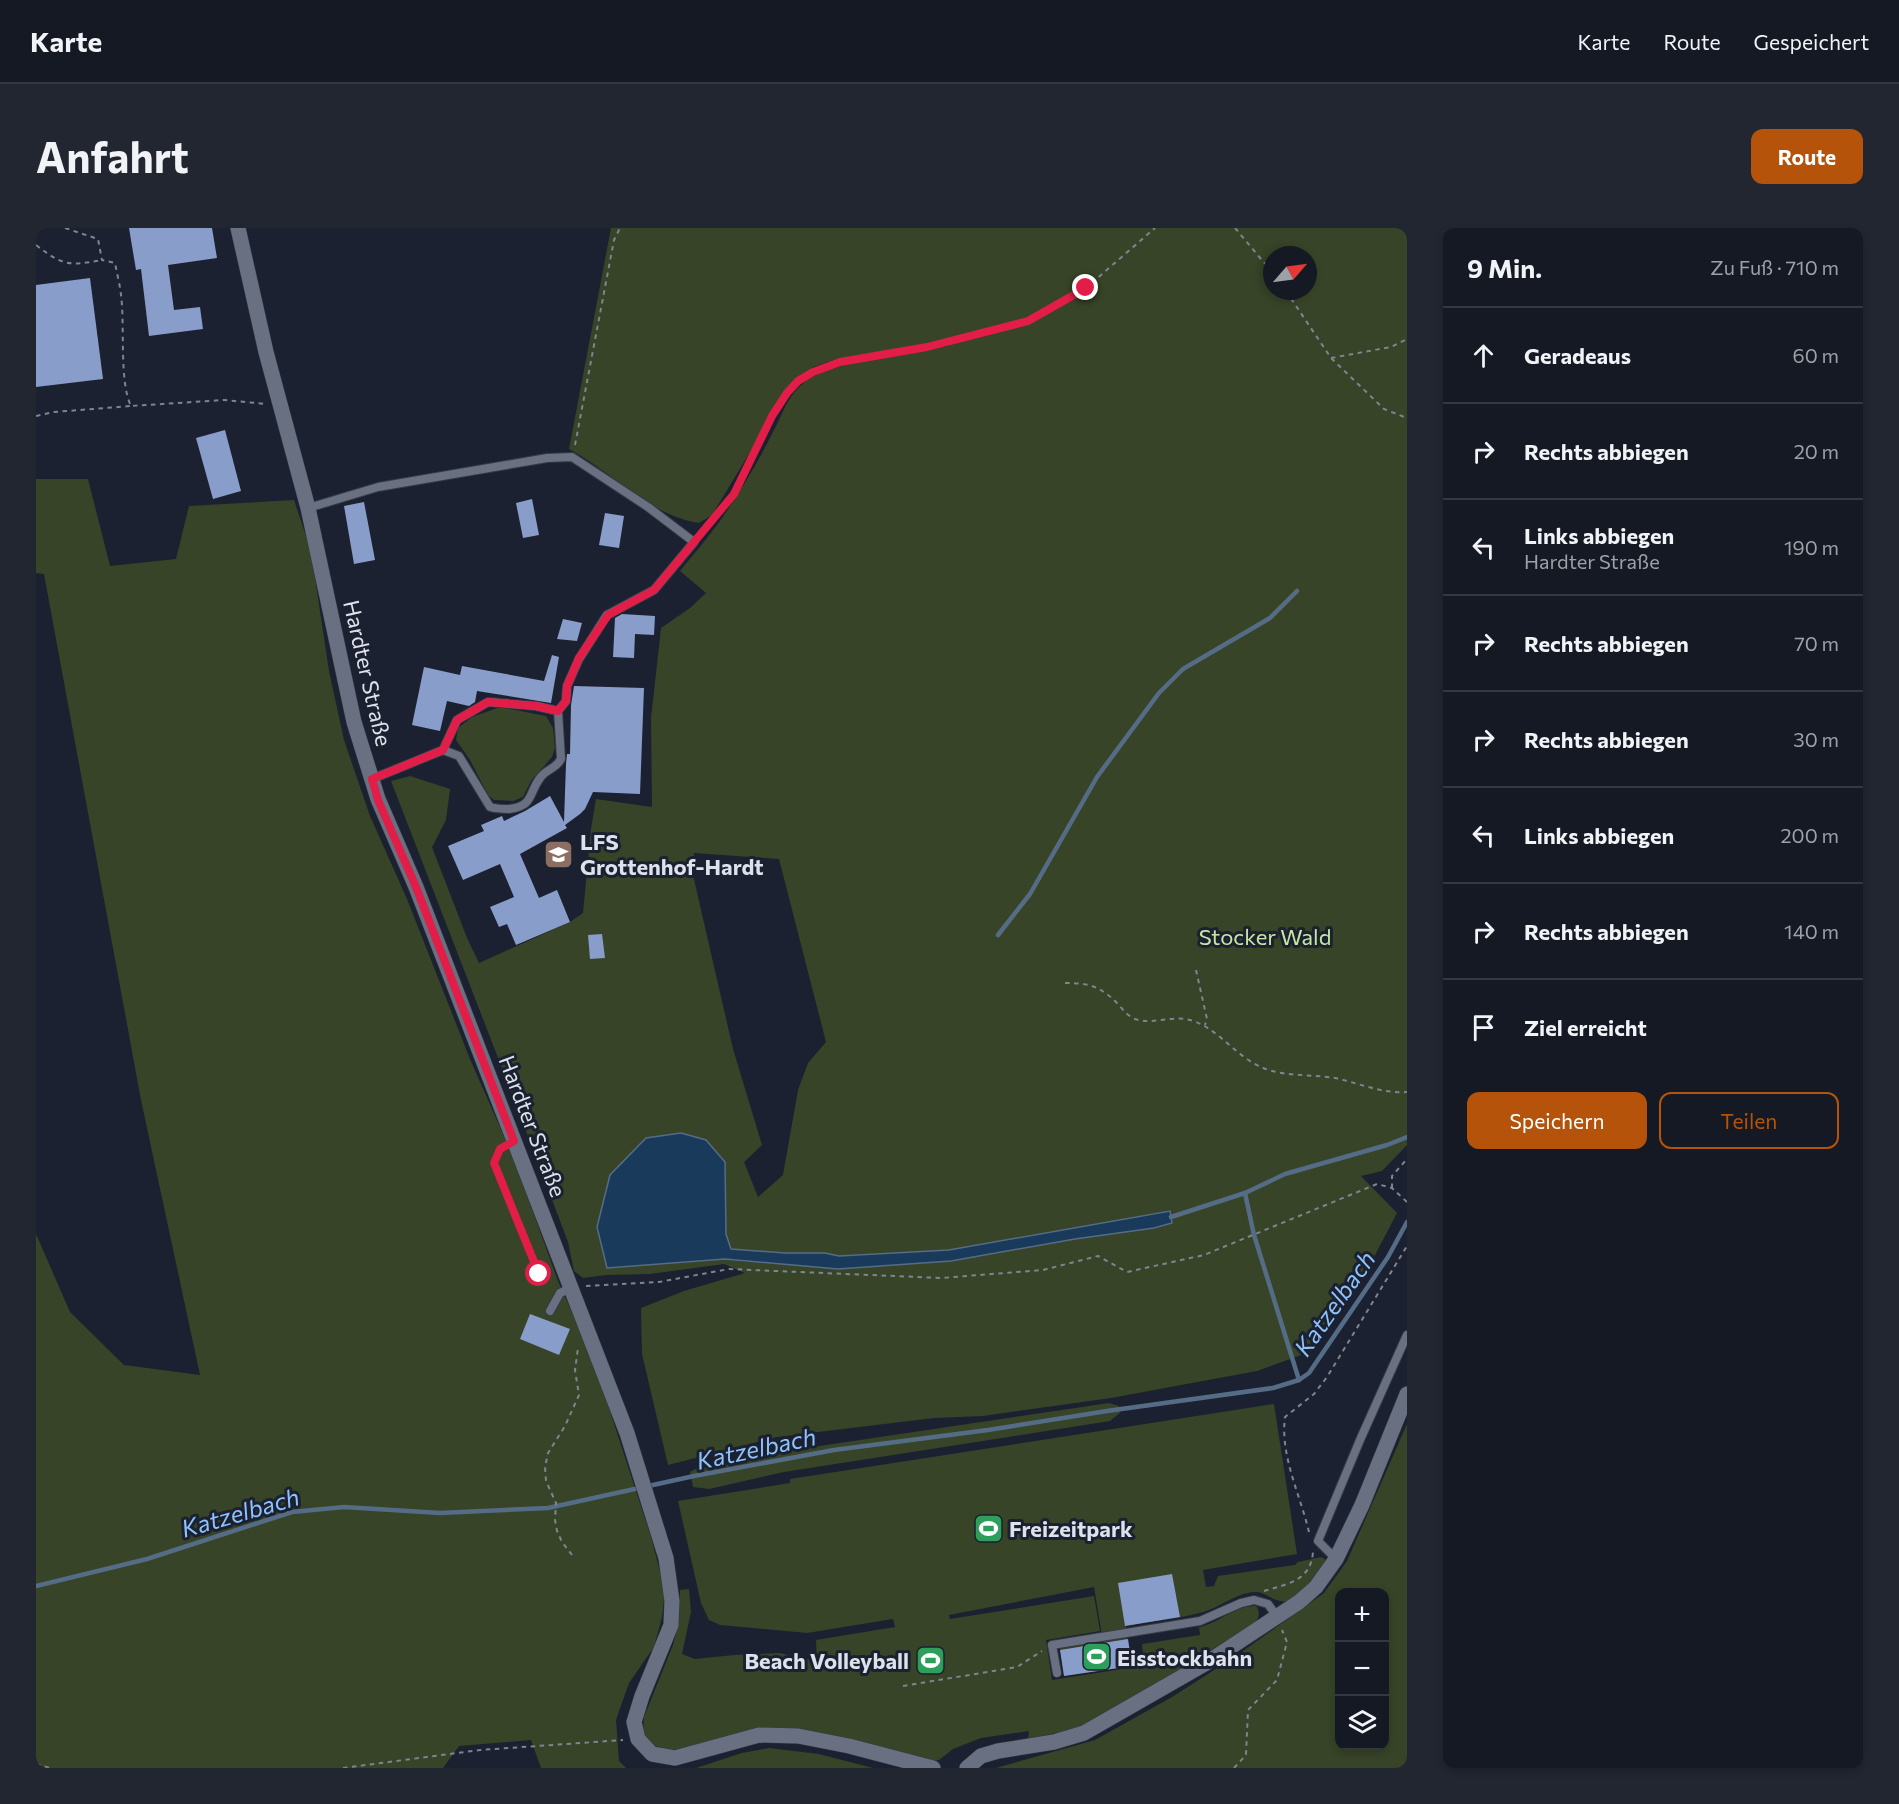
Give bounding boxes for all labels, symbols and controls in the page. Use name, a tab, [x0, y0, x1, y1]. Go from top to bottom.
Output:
text: Karte	[30, 24, 102, 58]
text: Karte	[1577, 29, 1630, 54]
text: Route	[1663, 29, 1721, 54]
text: Gespeichert	[1754, 29, 1869, 54]
button: Route	[1751, 129, 1863, 184]
text: Anfahrt	[36, 130, 189, 182]
north arrow	[1263, 246, 1317, 300]
text: 9 Min.	[1467, 252, 1542, 283]
text: Zu Fuß · 710 m	[1710, 255, 1839, 279]
route end	[1072, 274, 1098, 300]
icon: ahead	[1467, 339, 1500, 372]
text: Geradeaus	[1524, 342, 1631, 369]
text: 60 m	[1793, 343, 1839, 367]
icon: right	[1467, 435, 1500, 468]
text: Rechts abbiegen	[1524, 438, 1689, 465]
text: 20 m	[1794, 439, 1839, 463]
text: Links abbiegen	[1524, 522, 1674, 549]
icon: left	[1467, 531, 1500, 564]
text: 190 m	[1784, 535, 1839, 559]
text: Hardter Straße	[1524, 549, 1660, 573]
street label: Hardter Straße	[338, 597, 398, 749]
icon: right	[1467, 627, 1500, 660]
text: Rechts abbiegen	[1524, 630, 1689, 657]
text: 70 m	[1794, 631, 1839, 655]
icon: right	[1467, 723, 1500, 756]
text: Rechts abbiegen	[1524, 726, 1689, 753]
text: 30 m	[1793, 727, 1839, 751]
icon: left	[1467, 819, 1500, 852]
text: Links abbiegen	[1524, 822, 1674, 849]
text: 200 m	[1781, 823, 1839, 847]
place label: LFS Grottenhof-Hardt	[580, 828, 764, 880]
school or university icon: LFS Grottenhof-Hardt	[543, 838, 575, 870]
icon: right	[1467, 915, 1500, 948]
text: Rechts abbiegen	[1524, 918, 1689, 945]
text: 140 m	[1784, 919, 1839, 943]
park label: Stocker Wald	[1199, 923, 1331, 950]
icon: arrive	[1467, 1011, 1500, 1044]
text: Ziel erreicht	[1524, 1014, 1647, 1041]
street label: Hardter Straße	[494, 1051, 572, 1201]
button: Speichern	[1467, 1092, 1647, 1149]
button: Teilen	[1659, 1092, 1839, 1149]
water label: Katzelbach	[1287, 1245, 1381, 1361]
route start	[525, 1260, 551, 1286]
water label: Katzelbach	[694, 1421, 818, 1475]
water label: Katzelbach	[178, 1481, 302, 1543]
sports icon: Freizeitpark	[972, 1512, 1004, 1544]
place label: Freizeitpark	[1009, 1515, 1133, 1542]
map controls	[1335, 1588, 1389, 1750]
button: +	[1335, 1588, 1389, 1642]
sports icon: Eisstockbahn	[1080, 1641, 1112, 1673]
button: −	[1335, 1642, 1389, 1696]
sports icon: Beach Volleyball	[914, 1644, 946, 1676]
place label: Eisstockbahn	[1117, 1644, 1252, 1671]
place label: Beach Volleyball	[745, 1647, 909, 1674]
button: layers	[1335, 1696, 1389, 1750]

